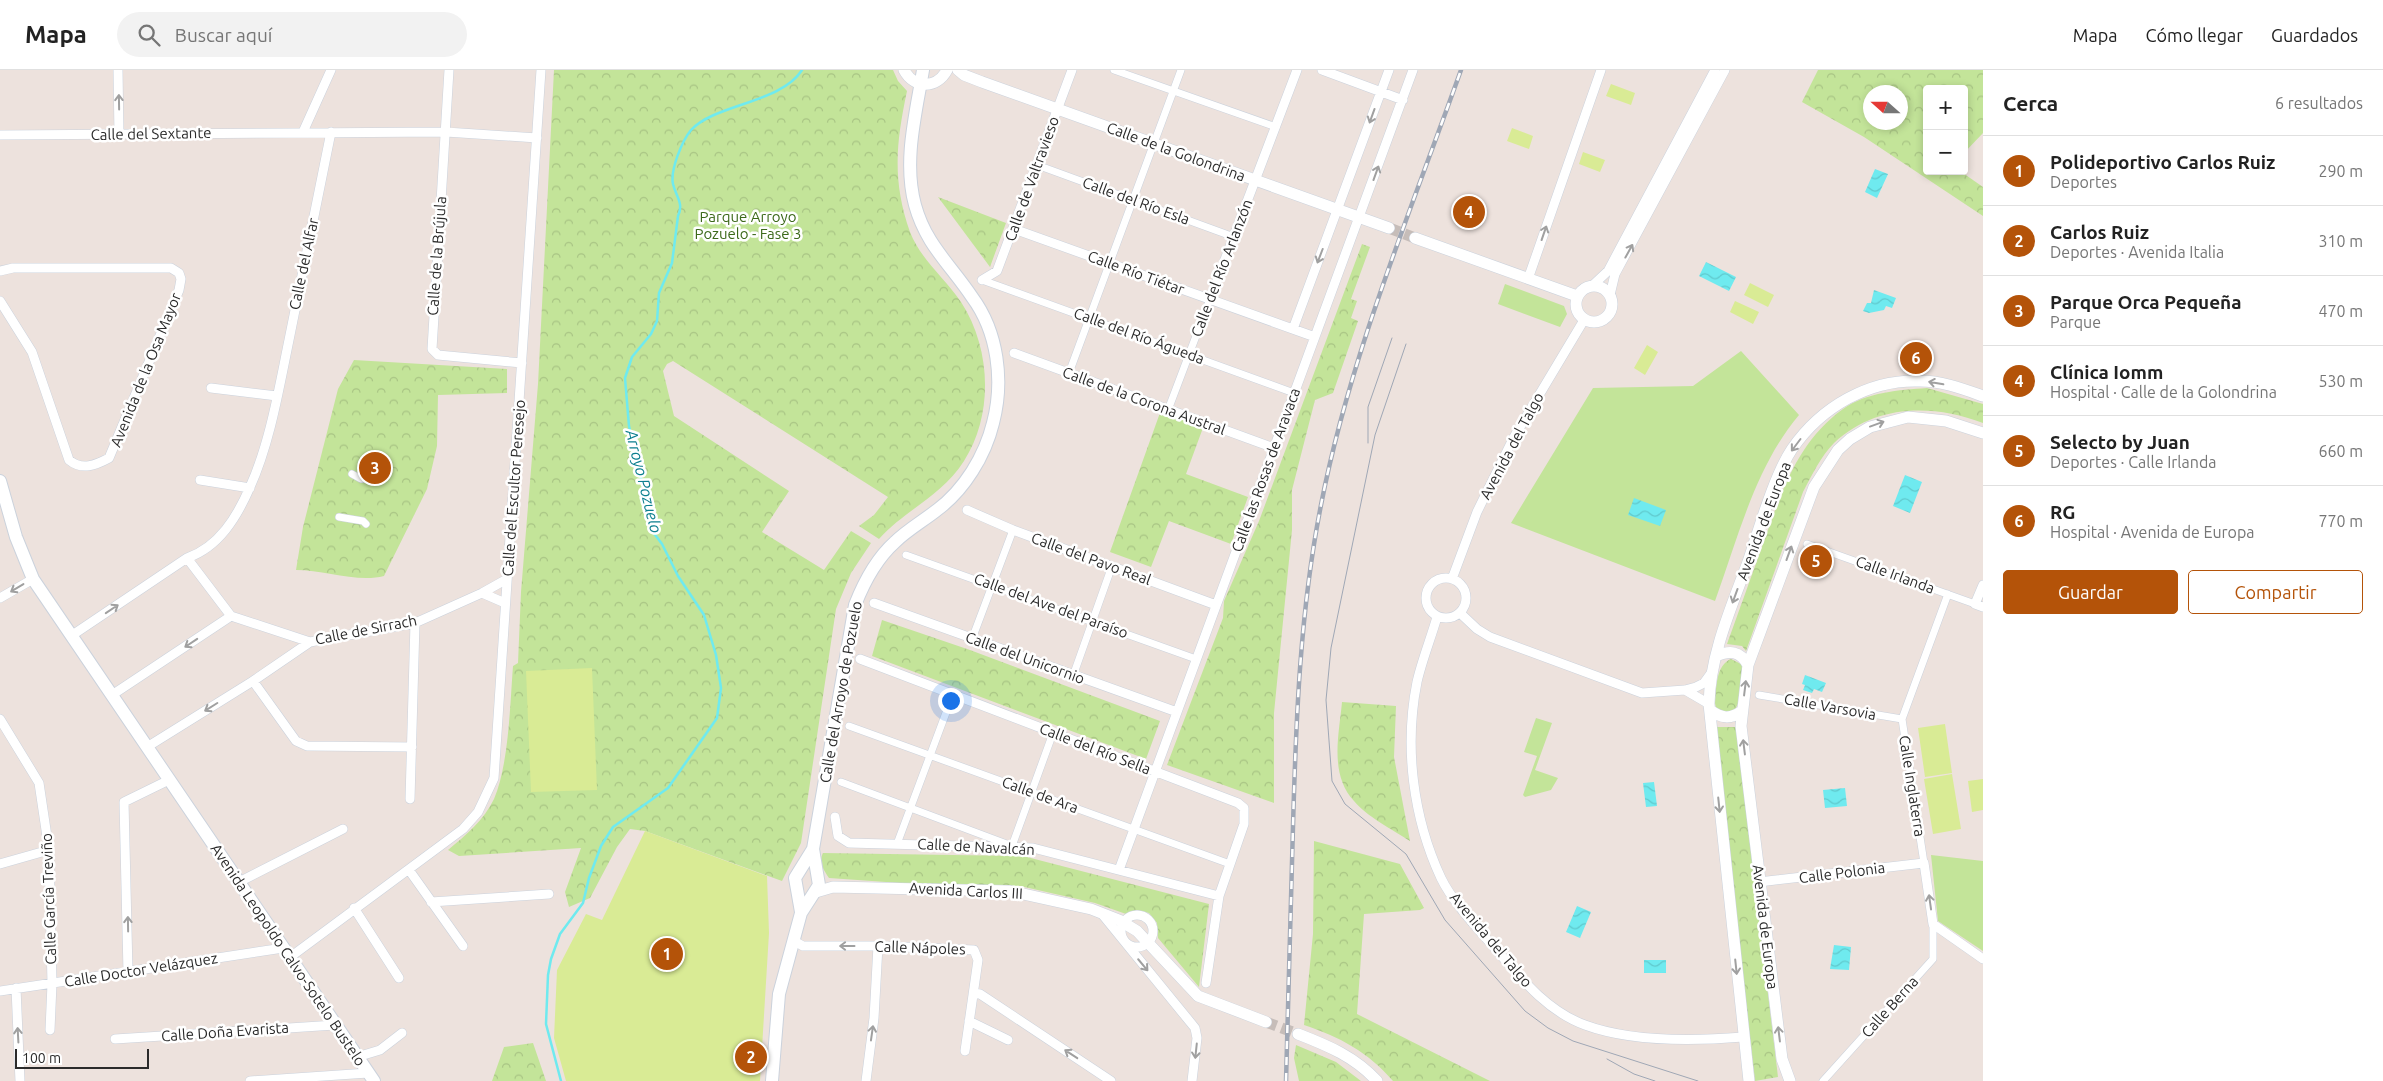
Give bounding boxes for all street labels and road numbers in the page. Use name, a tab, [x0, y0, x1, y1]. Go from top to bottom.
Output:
street label: Calle de Valtravieso	[1001, 114, 1062, 244]
street label: Calle de la Golondrina	[1104, 118, 1248, 185]
street label: Calle del Sextante	[90, 124, 212, 143]
street label: Calle del Río Esla	[1080, 173, 1192, 228]
street label: Calle de la Brújula	[424, 196, 449, 316]
street label: Calle del Río Arlanzón	[1187, 197, 1256, 339]
street label: Calle del Alfar	[285, 216, 322, 311]
street label: Calle Río Tiétar	[1086, 247, 1187, 298]
street label: Avenida de la Osa Mayor	[107, 290, 184, 449]
street label: Calle del Río Águeda	[1072, 304, 1207, 367]
street label: Calle de la Corona Austral	[1060, 363, 1228, 438]
street label: Calle las Rosas de Aravaca	[1228, 385, 1303, 554]
street label: Avenida del Talgo	[1476, 389, 1547, 502]
street label: Calle del Escultor Peresejo	[499, 399, 528, 577]
street label: Avenida de Europa	[1733, 459, 1794, 582]
street label: Calle del Pavo Real	[1029, 529, 1153, 588]
street label: Calle Irlanda	[1853, 552, 1937, 597]
street label: Calle del Ave del Paraíso	[972, 570, 1131, 641]
street label: Calle del Arroyo de Pozuelo	[816, 600, 865, 784]
street label: Calle de Sirrach	[314, 611, 418, 648]
street label: Calle del Unicornio	[963, 628, 1087, 687]
street label: Calle Varsovia	[1783, 690, 1877, 723]
street label: Calle del Río Sella	[1037, 719, 1153, 778]
street label: Calle Inglaterra	[1896, 734, 1929, 838]
street label: Calle de Ara	[1000, 773, 1081, 816]
street label: Calle García Treviño	[38, 833, 59, 965]
street label: Calle de Navalcán	[917, 835, 1035, 858]
street label: Avenida Leopoldo Calvo-Sotelo Bustelo	[208, 841, 369, 1069]
street label: Calle Polonia	[1798, 859, 1886, 886]
street label: Avenida de Europa	[1749, 864, 1782, 990]
street label: Avenida Carlos III	[909, 879, 1023, 902]
street label: Avenida del Talgo	[1447, 889, 1536, 991]
street label: Calle Nápoles	[874, 937, 966, 958]
street label: Calle Doctor Velázquez	[63, 949, 219, 990]
street label: Calle Berna	[1858, 973, 1921, 1041]
street label: Calle Doña Evarista	[160, 1019, 290, 1044]

